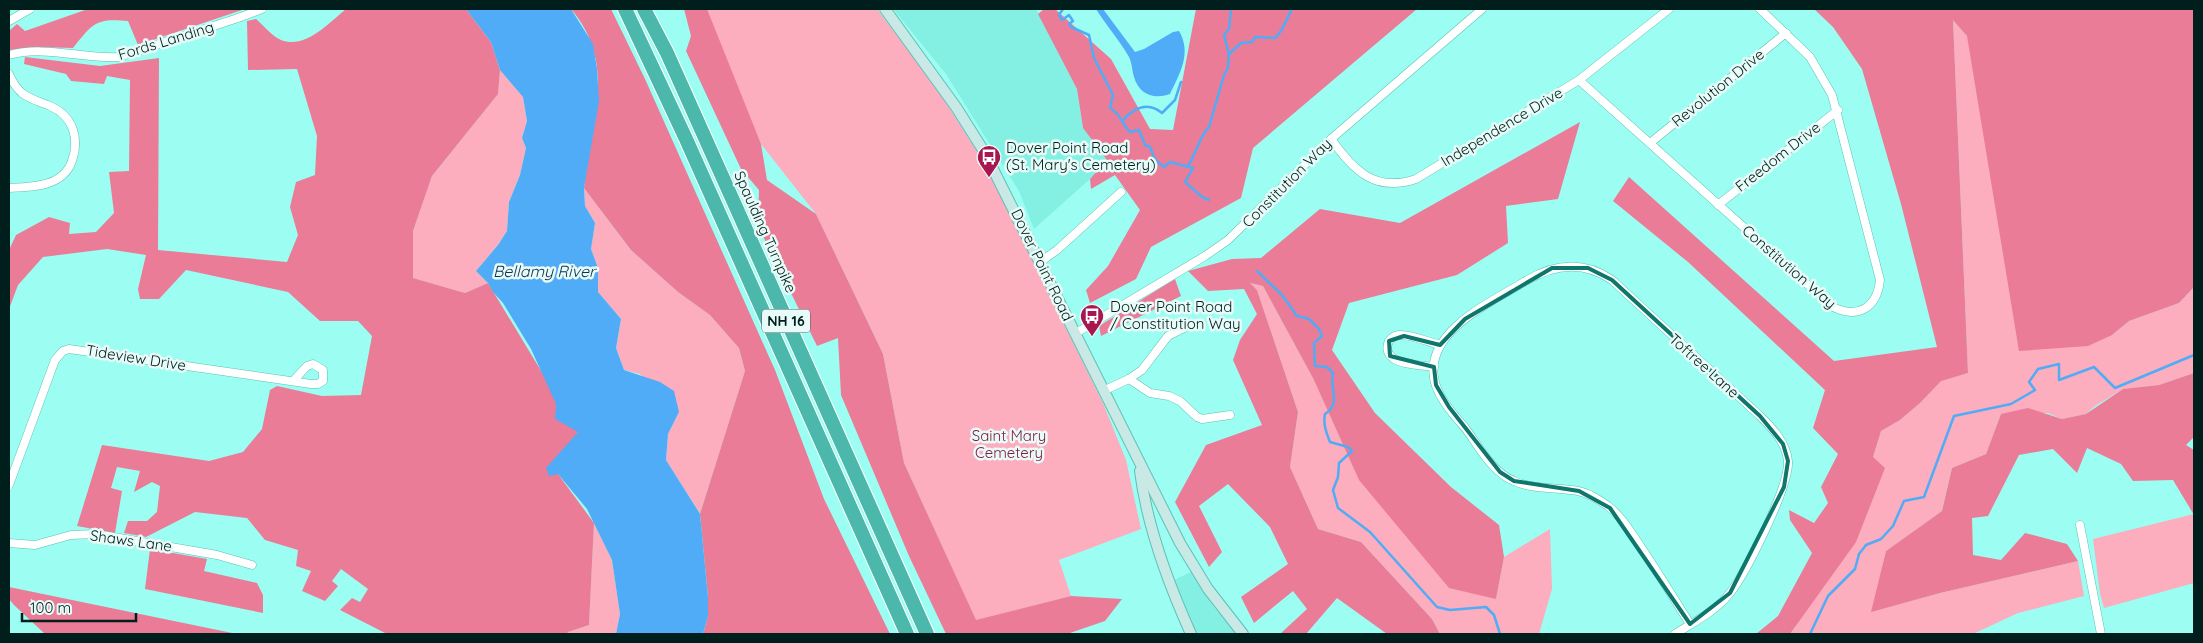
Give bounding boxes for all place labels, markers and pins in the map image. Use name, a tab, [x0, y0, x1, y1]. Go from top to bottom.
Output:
place label: Dover Point Road (St. Mary's Cemetery)	[1006, 138, 1156, 174]
bus stop icon: Dover Point Road (St. Mary's Cemetery)	[976, 144, 1002, 178]
place label: Dover Point Road / Constitution Way	[1110, 297, 1241, 333]
bus stop icon: Dover Point Road / Constitution Way	[1079, 303, 1105, 337]

